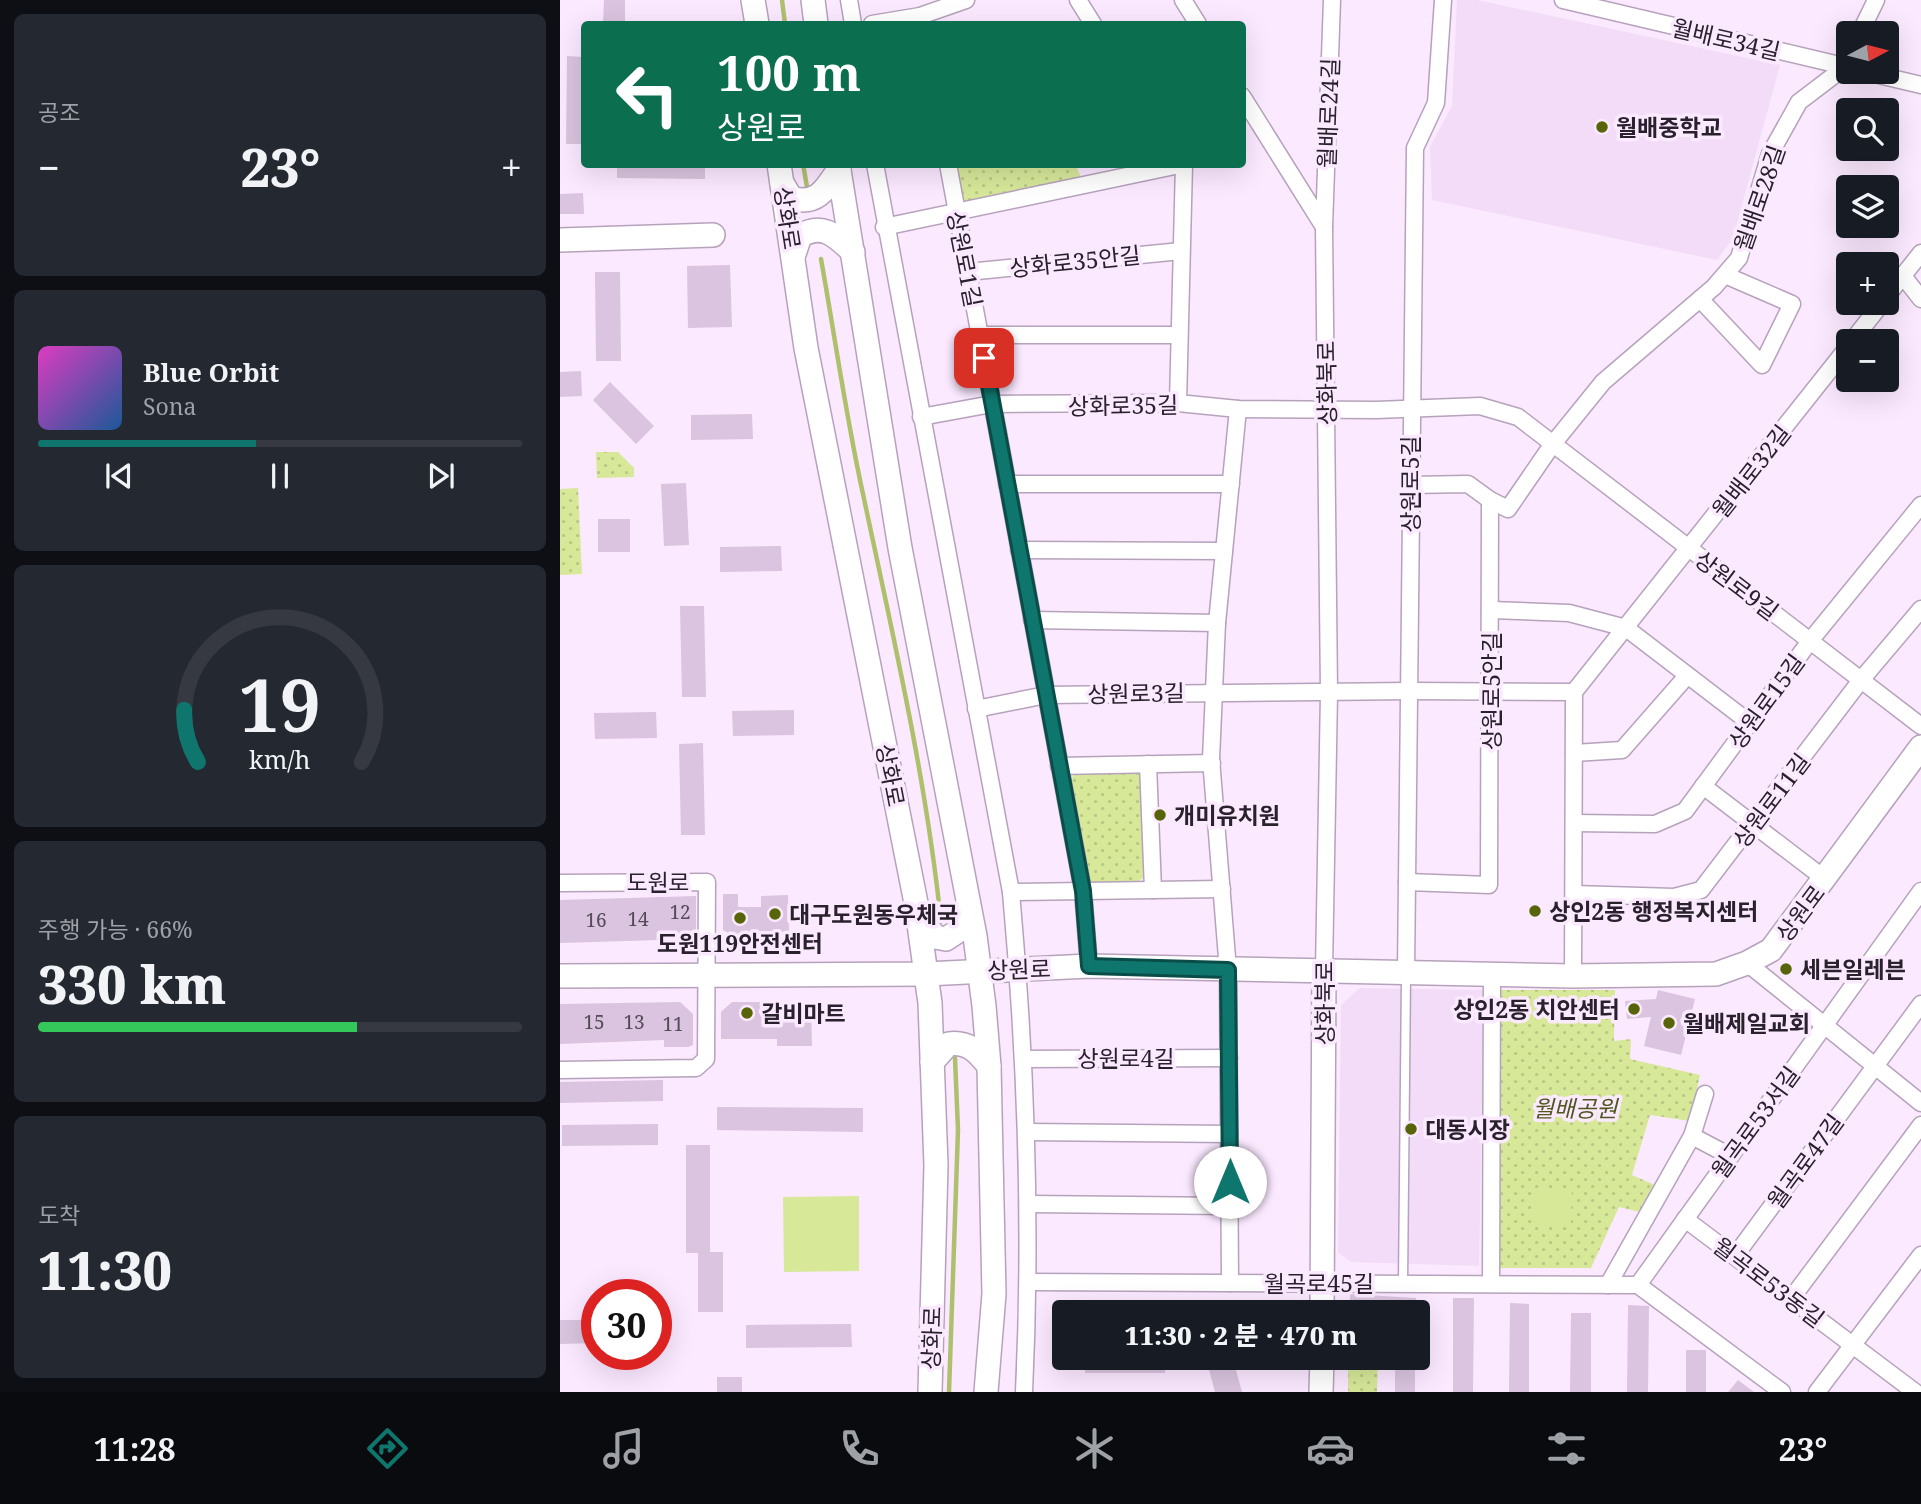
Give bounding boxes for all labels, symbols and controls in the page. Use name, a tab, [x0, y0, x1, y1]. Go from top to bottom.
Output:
street label: 월배로34길	[1669, 11, 1783, 67]
north arrow	[1836, 21, 1899, 84]
map controls	[1836, 21, 1899, 392]
text: 100 m	[717, 39, 861, 105]
icon: left	[602, 49, 693, 140]
street label: 월배로24길	[1310, 57, 1346, 169]
text: 공조	[38, 96, 80, 128]
button: search	[1836, 98, 1899, 161]
text: 상원로	[717, 105, 805, 148]
place label: 월배중학교	[1616, 111, 1722, 143]
marker: 월배중학교	[1594, 119, 1610, 135]
text: 23°	[240, 131, 320, 202]
text: −	[38, 141, 60, 193]
text: +	[501, 141, 522, 193]
street label: 월배로28길	[1726, 141, 1792, 255]
button: layers	[1836, 175, 1899, 238]
street label: 상화로	[767, 184, 809, 252]
street label: 상원로1길	[940, 208, 990, 310]
street label: 상화로35안길	[1008, 238, 1142, 284]
button: +	[1836, 252, 1899, 315]
pin	[954, 328, 1014, 388]
button: −	[1836, 329, 1899, 392]
icon: arrive	[965, 339, 1003, 377]
street label: 상화북로	[1309, 340, 1343, 426]
text: Blue Orbit	[143, 354, 279, 390]
street label: 상화로35길	[1068, 388, 1178, 422]
text: Sona	[143, 390, 197, 422]
street label: 월배로32길	[1704, 418, 1798, 524]
street label: 상원로5길	[1394, 435, 1426, 533]
icon: previous	[100, 457, 138, 495]
icon: pause	[261, 457, 299, 495]
icon: next	[422, 457, 460, 495]
street label: 상원로9길	[1688, 543, 1786, 627]
street label: 상원로5안길	[1475, 632, 1507, 750]
street label: 상원로15길	[1721, 647, 1811, 755]
text: 19	[239, 654, 321, 753]
street label: 상원로3길	[1087, 676, 1185, 710]
street label: 상화로	[869, 741, 913, 809]
text: km/h	[249, 742, 311, 776]
street label: 상원로11길	[1725, 746, 1817, 854]
place label: 개미유치원	[1174, 799, 1280, 831]
marker: 개미유치원	[1152, 807, 1168, 823]
street label: 도원로	[626, 866, 690, 898]
street label: 상원로	[1768, 878, 1832, 948]
place label: 상인2동 행정복지센터	[1549, 895, 1758, 927]
place label: 대구도원동우체국	[789, 898, 958, 930]
house number: 12	[669, 899, 691, 925]
marker: 상인2동 행정복지센터	[1527, 903, 1543, 919]
house number: 14	[627, 906, 649, 932]
marker: 대구도원동우체국	[767, 906, 783, 922]
house number: 16	[585, 907, 607, 933]
marker: 도원119안전센터	[732, 910, 748, 926]
text: 주행 가능 · 66%	[38, 913, 193, 945]
place label: 도원119안전센터	[657, 927, 823, 959]
text: 330 km	[38, 948, 226, 1019]
street label: 상원로	[987, 952, 1051, 986]
place label: 세븐일레븐	[1800, 953, 1906, 985]
street label: 상화북로	[1308, 961, 1340, 1045]
marker: 세븐일레븐	[1778, 961, 1794, 977]
place label: 상인2동 치안센터	[1453, 993, 1620, 1025]
place label: 갈비마트	[761, 997, 846, 1029]
marker: 상인2동 치안센터	[1626, 1001, 1642, 1017]
marker: 갈비마트	[739, 1005, 755, 1021]
place label: 월배제일교회	[1683, 1007, 1810, 1039]
house number: 15	[583, 1009, 605, 1035]
house number: 13	[623, 1009, 645, 1035]
house number: 11	[662, 1011, 684, 1037]
marker: 월배제일교회	[1661, 1015, 1677, 1031]
street label: 상원로4길	[1077, 1042, 1175, 1074]
street label: 월곡로53서길	[1703, 1059, 1807, 1185]
park label: 월배공원	[1533, 1092, 1619, 1124]
street label: 월곡로47길	[1760, 1107, 1850, 1215]
place label: 대동시장	[1425, 1113, 1510, 1145]
marker: 대동시장	[1403, 1121, 1419, 1137]
position arrow	[1193, 1145, 1267, 1219]
text: 도착	[38, 1199, 80, 1231]
street label: 월곡로53동길	[1707, 1230, 1831, 1334]
text: 11:30	[38, 1234, 172, 1305]
street label: 월곡로45길	[1264, 1267, 1374, 1299]
speed limit sign: 30	[581, 1279, 672, 1370]
street label: 상화로	[914, 1306, 948, 1370]
text: 11:30 · 2 분 · 470 m	[1125, 1317, 1357, 1353]
icon: directions	[363, 1424, 412, 1473]
icon: music	[599, 1424, 648, 1473]
icon: phone	[835, 1424, 884, 1473]
icon: climate	[1070, 1424, 1119, 1473]
icon: car	[1306, 1424, 1355, 1473]
icon: filters	[1542, 1424, 1591, 1473]
text: 11:28	[93, 1427, 176, 1470]
text: 23°	[1778, 1427, 1827, 1470]

